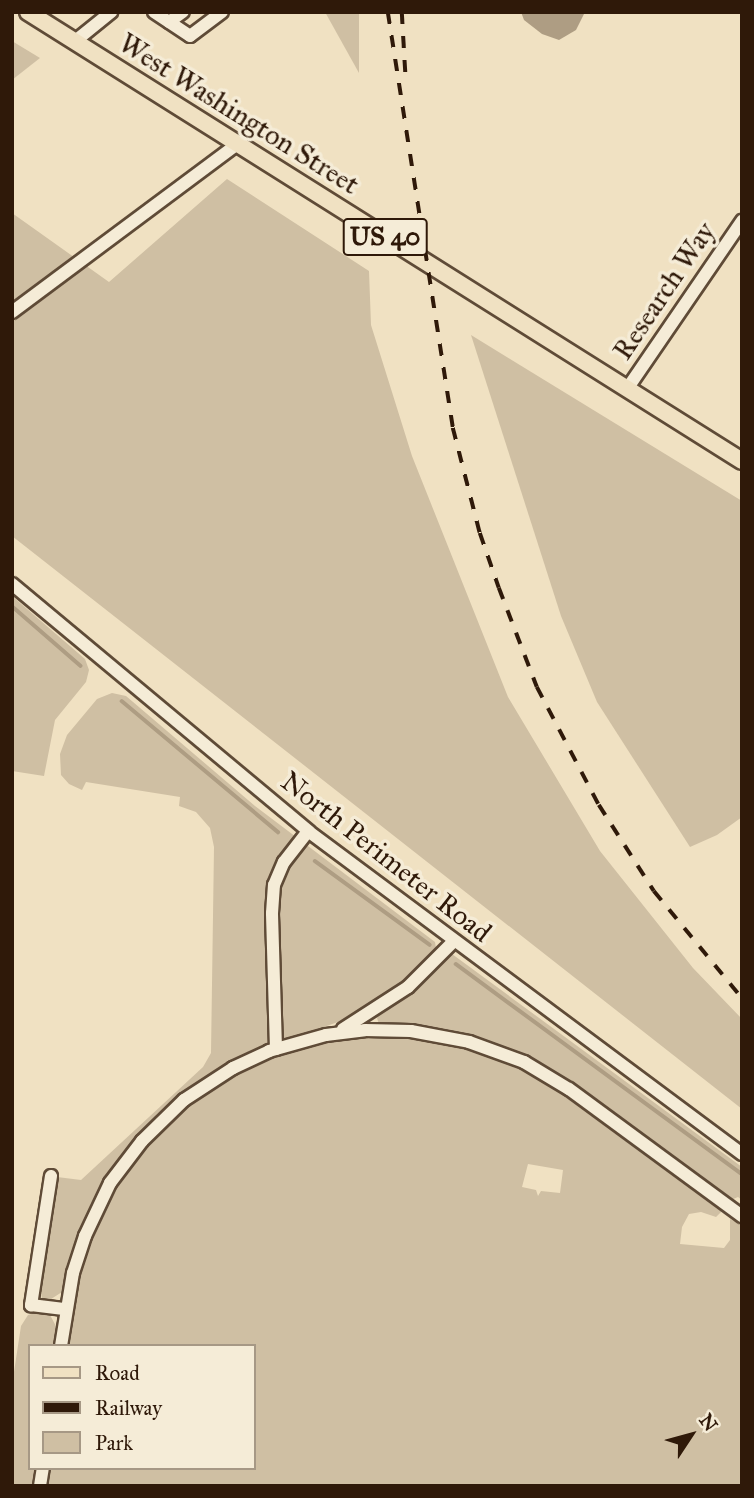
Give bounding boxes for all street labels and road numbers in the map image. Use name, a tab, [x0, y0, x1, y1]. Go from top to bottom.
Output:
street label: West Washington Street	[113, 26, 365, 202]
road number: US 40	[341, 214, 429, 260]
street label: Research Way	[606, 216, 722, 366]
street label: North Perimeter Road	[274, 764, 498, 950]

